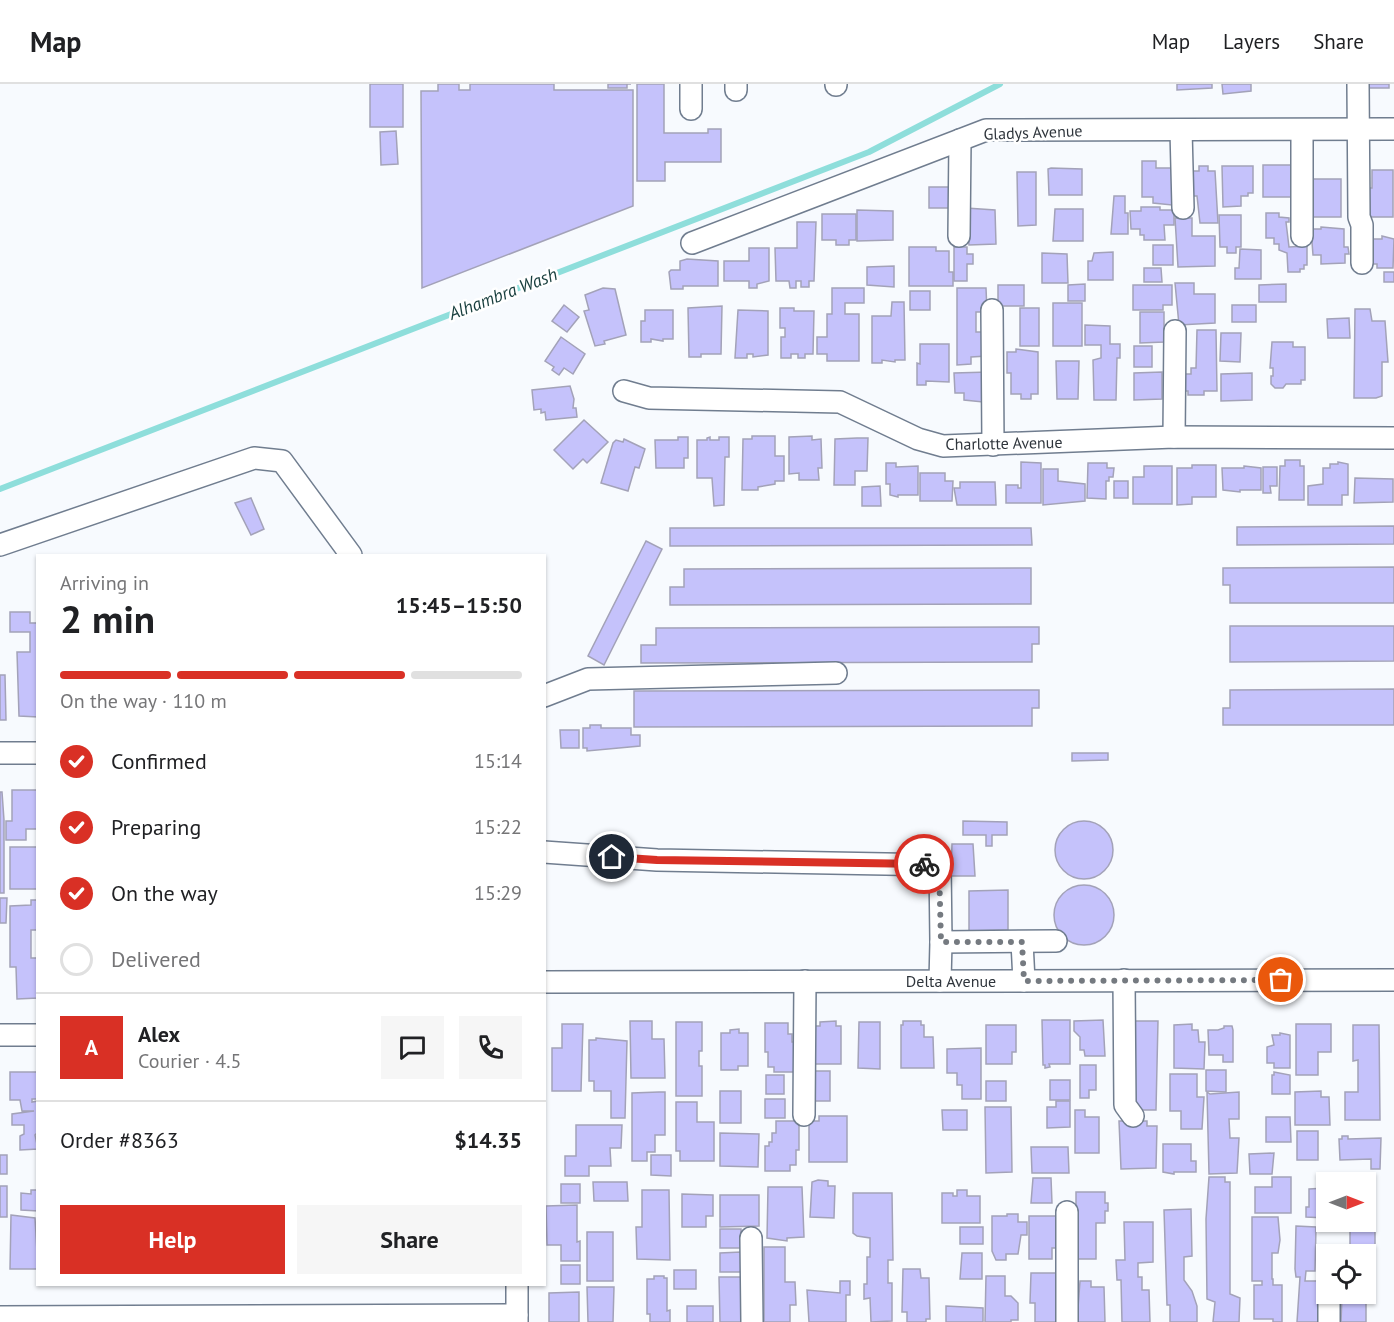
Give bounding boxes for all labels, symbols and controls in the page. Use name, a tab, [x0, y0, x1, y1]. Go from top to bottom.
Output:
text: Map	[30, 23, 81, 60]
text: Map	[1152, 28, 1190, 55]
text: Layers	[1223, 28, 1280, 55]
text: Share	[1313, 28, 1364, 55]
street label: Gladys Avenue	[983, 120, 1083, 144]
water label: Alhambra Wash	[444, 262, 560, 325]
street label: Charlotte Avenue	[945, 432, 1063, 454]
text: Arriving in	[60, 570, 149, 596]
text: 15:45–15:50	[396, 591, 522, 619]
text: 2 min	[60, 593, 155, 644]
text: On the way · 110 m	[60, 688, 227, 714]
icon: check	[60, 745, 93, 778]
text: Confirmed	[111, 747, 207, 775]
text: 15:14	[474, 748, 522, 774]
icon: check	[60, 811, 93, 844]
text: Preparing	[111, 813, 201, 841]
text: 15:22	[474, 814, 522, 840]
pin	[586, 831, 637, 882]
courier	[894, 834, 954, 894]
icon: home	[595, 840, 628, 873]
icon: bike	[908, 848, 941, 881]
icon: check	[60, 877, 93, 910]
text: On the way	[111, 879, 218, 907]
text: 15:29	[474, 880, 522, 906]
text: Delivered	[111, 945, 201, 973]
pin	[1255, 954, 1306, 1005]
icon: bag	[1264, 963, 1297, 996]
street label: Delta Avenue	[906, 971, 996, 991]
button: chat	[381, 1016, 444, 1079]
button: phone	[459, 1016, 522, 1079]
text: Alex	[138, 1020, 180, 1048]
text: A	[85, 1033, 98, 1061]
text: Courier · 4.5	[138, 1048, 241, 1074]
text: Order #8363	[60, 1126, 179, 1154]
text: $14.35	[454, 1126, 522, 1154]
north arrow	[1316, 1172, 1376, 1232]
map controls	[1316, 1172, 1376, 1304]
button: Help	[60, 1205, 285, 1274]
button: Share	[297, 1205, 522, 1274]
button: locate	[1316, 1244, 1376, 1304]

